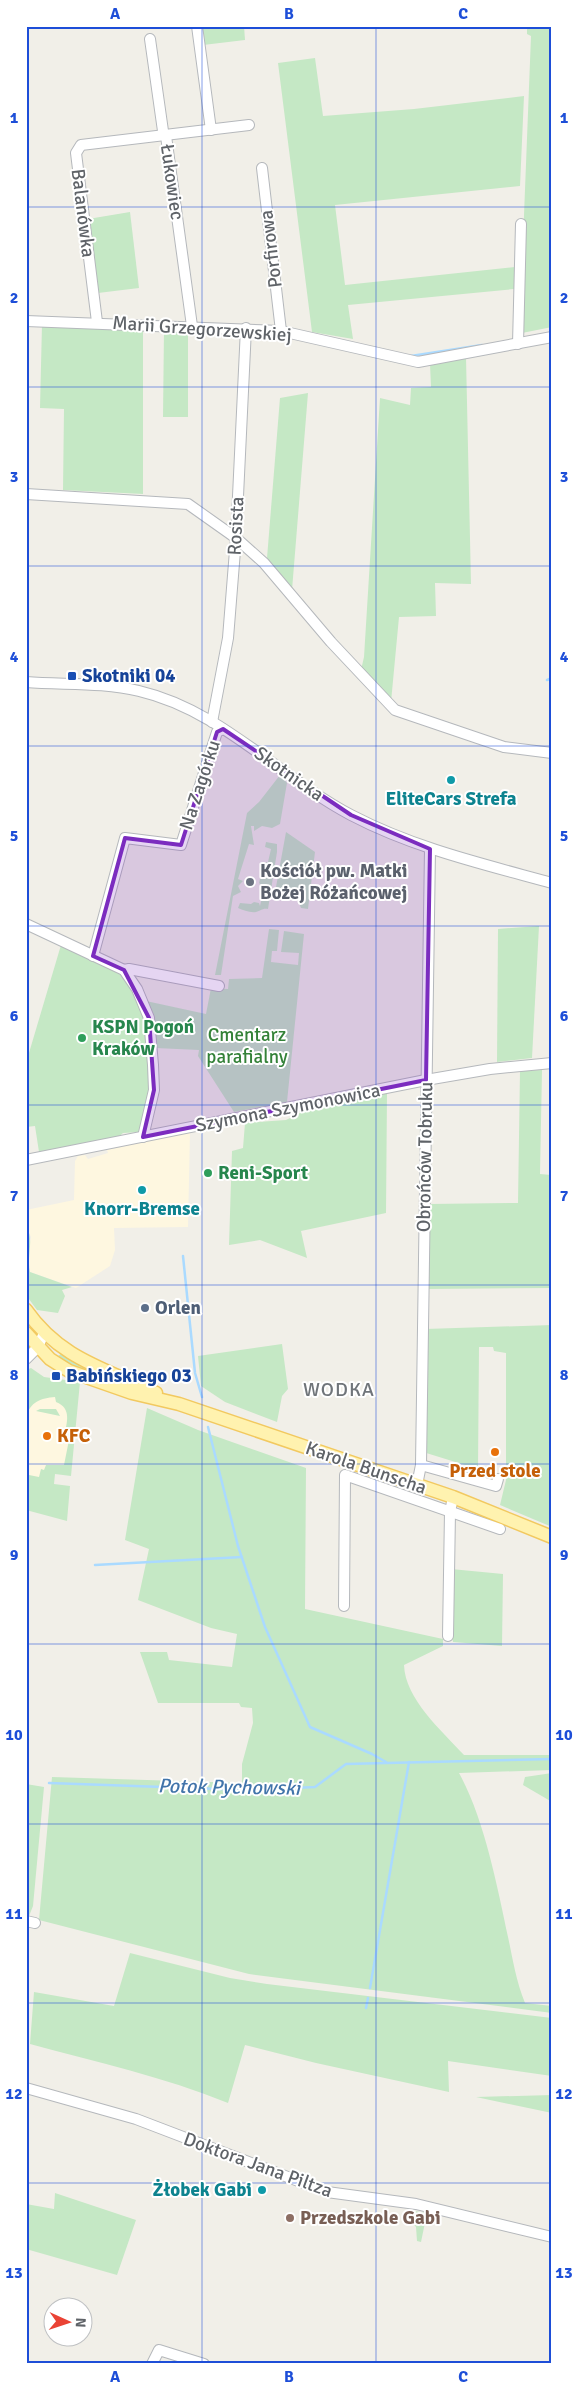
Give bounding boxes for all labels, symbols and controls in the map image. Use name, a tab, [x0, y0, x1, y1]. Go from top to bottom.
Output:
text: A	[110, 4, 121, 24]
text: B	[284, 4, 294, 24]
text: C	[458, 4, 468, 24]
text: 1	[10, 108, 19, 128]
text: 1	[560, 108, 569, 128]
street label: Łukowiec	[155, 142, 189, 222]
street label: Balanówka	[66, 167, 100, 259]
street label: Porfirowa	[254, 209, 288, 289]
text: 2	[10, 288, 18, 308]
text: 2	[560, 288, 568, 308]
street label: Marii Grzegorzewskiej	[111, 311, 293, 347]
text: 3	[10, 467, 18, 487]
text: 3	[560, 467, 568, 487]
street label: Rosista	[222, 496, 250, 556]
text: 4	[10, 647, 19, 667]
text: 4	[560, 647, 569, 667]
place label: Skotniki 04	[82, 664, 175, 688]
marker: Skotniki 04	[66, 670, 78, 682]
street label: Na Zagórku	[174, 737, 226, 833]
street label: Skotnicka	[249, 741, 329, 807]
marker: EliteCars Strefa	[445, 774, 457, 786]
place label: EliteCars Strefa	[385, 787, 517, 811]
text: 5	[10, 826, 18, 846]
text: 5	[560, 826, 568, 846]
place label: Kościół pw. Matki Bożej Różańcowej	[260, 859, 408, 905]
marker: Kościół pw. Matki Bożej Różańcowej	[244, 876, 256, 888]
text: 6	[10, 1006, 19, 1026]
text: 6	[560, 1006, 569, 1026]
place label: KSPN Pogoń Kraków	[92, 1015, 194, 1061]
park label: Cmentarz parafialny	[206, 1023, 288, 1069]
marker: KSPN Pogoń Kraków	[76, 1032, 88, 1044]
street label: Szymona Szymonowica	[194, 1078, 382, 1138]
street label: Obrońców Tobruku	[412, 1082, 438, 1232]
place label: Reni-Sport	[218, 1161, 308, 1185]
marker: Reni-Sport	[202, 1167, 214, 1179]
marker: Knorr-Bremse	[136, 1184, 148, 1196]
text: 7	[10, 1186, 19, 1206]
text: 7	[560, 1186, 569, 1206]
place label: Knorr-Bremse	[84, 1197, 200, 1221]
place label: Orlen	[155, 1296, 201, 1320]
marker: Orlen	[139, 1302, 151, 1314]
place label: Babińskiego 03	[66, 1364, 192, 1388]
text: 8	[10, 1365, 19, 1385]
text: 8	[560, 1365, 569, 1385]
marker: Babińskiego 03	[50, 1370, 62, 1382]
district label: WODKA	[303, 1377, 375, 1402]
place label: KFC	[57, 1424, 91, 1448]
marker: KFC	[41, 1430, 53, 1442]
street label: Karola Bunscha	[302, 1436, 430, 1500]
marker: Przed stole	[489, 1446, 501, 1458]
place label: Przed stole	[449, 1459, 541, 1483]
text: 9	[10, 1545, 19, 1565]
text: 9	[560, 1545, 569, 1565]
text: 10	[5, 1725, 23, 1745]
text: 10	[555, 1725, 573, 1745]
water label: Potok Pychowski	[158, 1773, 302, 1801]
text: 11	[5, 1904, 23, 1924]
text: 11	[555, 1904, 573, 1924]
text: 12	[5, 2084, 23, 2104]
text: 12	[555, 2084, 573, 2104]
street label: Doktora Jana Piltza	[180, 2127, 336, 2203]
place label: Żłobek Gabi	[152, 2178, 252, 2202]
marker: Żłobek Gabi	[256, 2184, 268, 2196]
place label: Przedszkole Gabi	[300, 2206, 441, 2230]
marker: Przedszkole Gabi	[284, 2212, 296, 2224]
text: 13	[5, 2263, 23, 2283]
text: 13	[555, 2263, 573, 2283]
north arrow	[42, 2298, 92, 2348]
text: N	[72, 2317, 89, 2328]
text: A	[110, 2367, 121, 2387]
text: B	[284, 2367, 294, 2387]
text: C	[458, 2367, 468, 2387]

